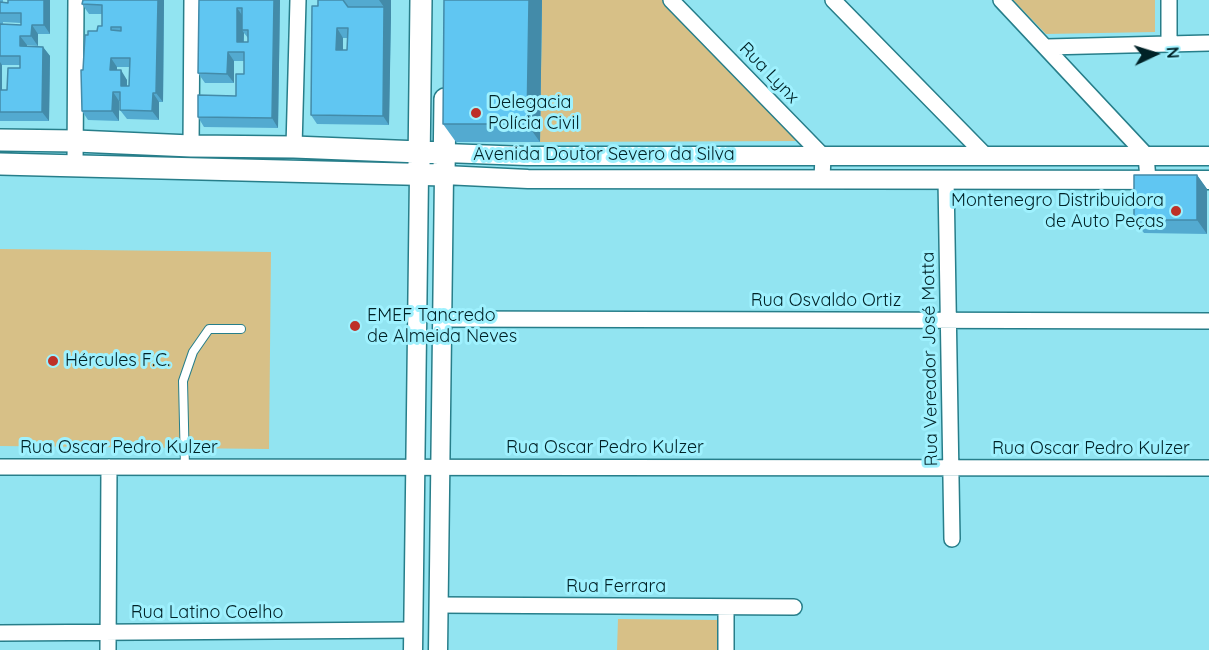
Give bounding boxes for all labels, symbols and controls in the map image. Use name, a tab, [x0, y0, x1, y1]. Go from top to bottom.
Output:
north arrow	[1125, 24, 1185, 84]
street label: Rua Lynx	[735, 38, 803, 108]
text: N	[1163, 46, 1183, 59]
place label: Delegacia Polícia Civil	[488, 92, 580, 134]
marker: Delegacia Polícia Civil	[469, 106, 483, 120]
street label: Avenida Doutor Severo da Silva	[473, 144, 735, 166]
place label: Montenegro Distribuidora de Auto Peças	[951, 190, 1164, 232]
marker: Montenegro Distribuidora de Auto Peças	[1169, 204, 1183, 218]
street label: Rua Vereador José Motta	[917, 252, 943, 466]
street label: Rua Osvaldo Ortiz	[751, 290, 901, 312]
place label: EMEF Tancredo de Almeida Neves	[367, 305, 517, 348]
marker: EMEF Tancredo de Almeida Neves	[348, 319, 362, 333]
place label: Hércules F.C.	[65, 350, 170, 372]
marker: Hércules F.C.	[46, 354, 60, 368]
street label: Rua Oscar Pedro Kulzer	[20, 437, 218, 459]
street label: Rua Oscar Pedro Kulzer	[506, 437, 704, 459]
street label: Rua Oscar Pedro Kulzer	[992, 438, 1190, 460]
street label: Rua Ferrara	[566, 576, 666, 598]
street label: Rua Latino Coelho	[131, 602, 283, 624]

